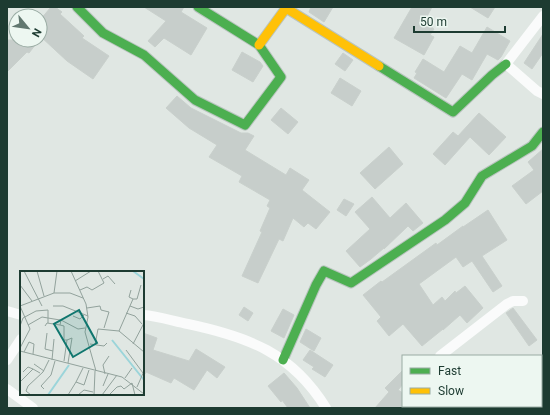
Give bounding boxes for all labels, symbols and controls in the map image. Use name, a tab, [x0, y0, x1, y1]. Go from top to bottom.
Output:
north arrow	[8, 8, 48, 48]
scale bar	[414, 8, 505, 34]
text: 50 m	[420, 15, 447, 29]
text: N	[29, 26, 44, 39]
inset map	[20, 271, 144, 395]
legend	[402, 355, 542, 407]
text: Fast	[438, 364, 461, 378]
text: Slow	[438, 384, 464, 398]

